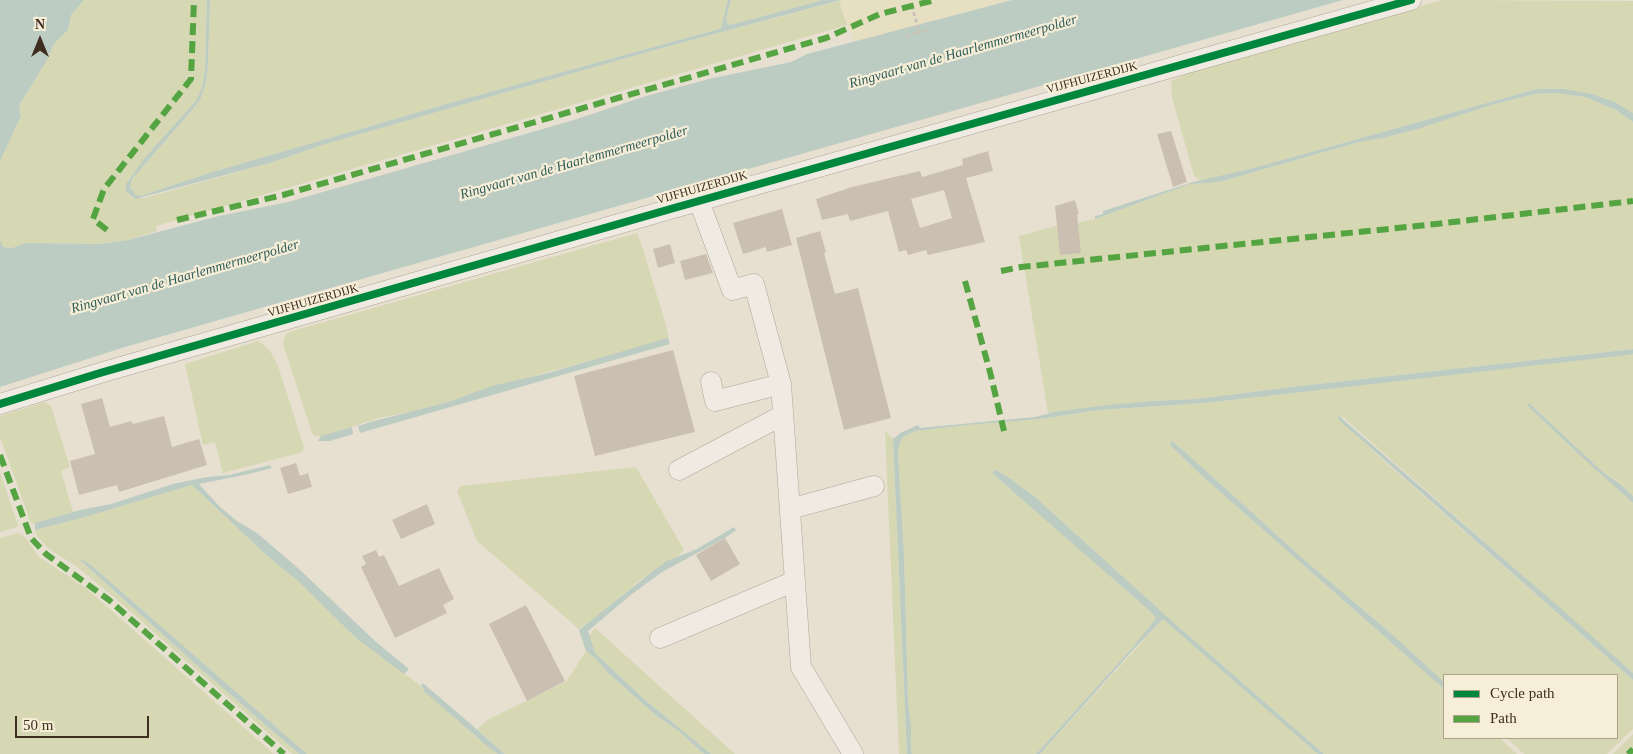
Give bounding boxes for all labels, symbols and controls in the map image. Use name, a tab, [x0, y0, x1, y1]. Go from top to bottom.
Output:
water label: Ringvaart van de Haarlemmermeerpolder	[847, 11, 1079, 93]
north arrow	[15, 15, 65, 65]
text: N	[35, 17, 45, 32]
street label: VIJFHUIZERDIJK	[1045, 59, 1139, 97]
water label: Ringvaart van de Haarlemmermeerpolder	[458, 122, 690, 204]
street label: VIJFHUIZERDIJK	[655, 168, 749, 208]
water label: Ringvaart van de Haarlemmermeerpolder	[69, 236, 301, 318]
street label: VIJFHUIZERDIJK	[266, 281, 360, 321]
legend	[1443, 674, 1618, 739]
text: Cycle path	[1490, 685, 1555, 701]
scale bar	[18, 706, 151, 738]
text: Path	[1490, 710, 1517, 726]
text: 50 m	[23, 717, 53, 733]

